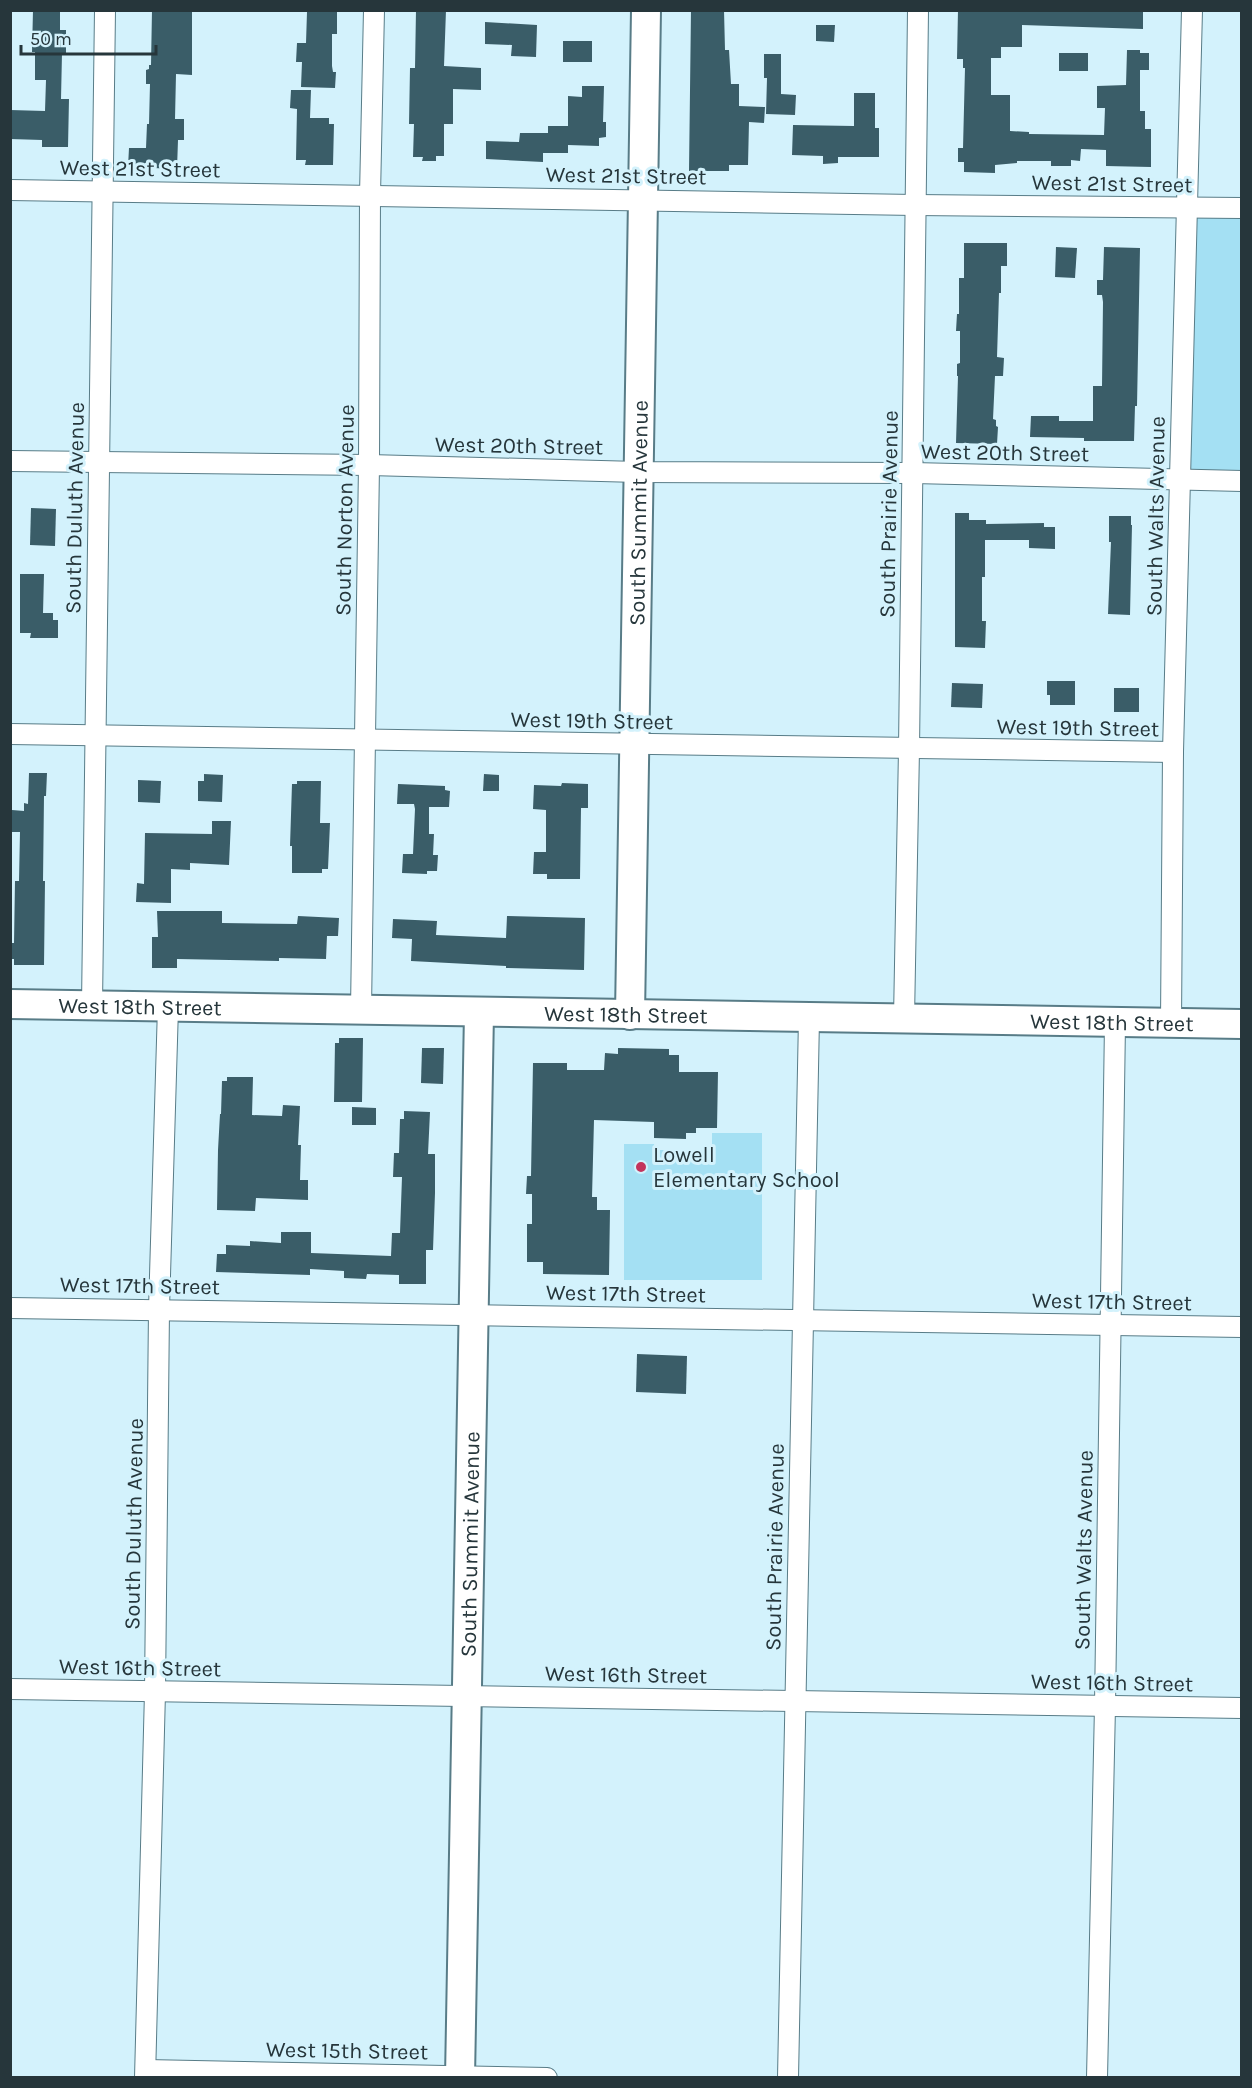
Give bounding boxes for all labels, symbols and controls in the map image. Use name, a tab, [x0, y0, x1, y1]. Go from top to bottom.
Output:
scale bar	[21, 18, 156, 56]
text: 50 m	[30, 28, 72, 50]
street label: West 21st Street	[59, 155, 221, 183]
street label: West 21st Street	[545, 162, 707, 190]
street label: West 21st Street	[1031, 170, 1193, 198]
street label: South Summit Avenue	[624, 400, 654, 626]
street label: South Duluth Avenue	[60, 402, 90, 614]
street label: South Norton Avenue	[330, 404, 360, 616]
street label: South Prairie Avenue	[874, 410, 904, 618]
street label: South Walts Avenue	[1141, 416, 1171, 616]
street label: West 20th Street	[435, 432, 603, 460]
street label: West 20th Street	[921, 439, 1089, 467]
street label: West 19th Street	[511, 707, 673, 735]
street label: West 19th Street	[997, 714, 1159, 742]
street label: West 18th Street	[58, 993, 222, 1021]
street label: West 18th Street	[544, 1001, 708, 1029]
street label: West 18th Street	[1030, 1009, 1194, 1037]
place label: Lowell Elementary School	[653, 1142, 840, 1193]
marker: Lowell Elementary School	[634, 1160, 648, 1174]
street label: West 17th Street	[60, 1272, 220, 1300]
street label: West 17th Street	[546, 1280, 706, 1308]
street label: West 17th Street	[1032, 1288, 1192, 1316]
street label: South Duluth Avenue	[119, 1418, 149, 1630]
street label: South Summit Avenue	[456, 1431, 486, 1657]
street label: South Prairie Avenue	[760, 1443, 790, 1651]
street label: South Walts Avenue	[1069, 1450, 1099, 1650]
street label: West 16th Street	[59, 1654, 221, 1682]
street label: West 16th Street	[545, 1661, 707, 1689]
street label: West 16th Street	[1031, 1669, 1193, 1697]
street label: West 15th Street	[266, 2037, 428, 2065]

